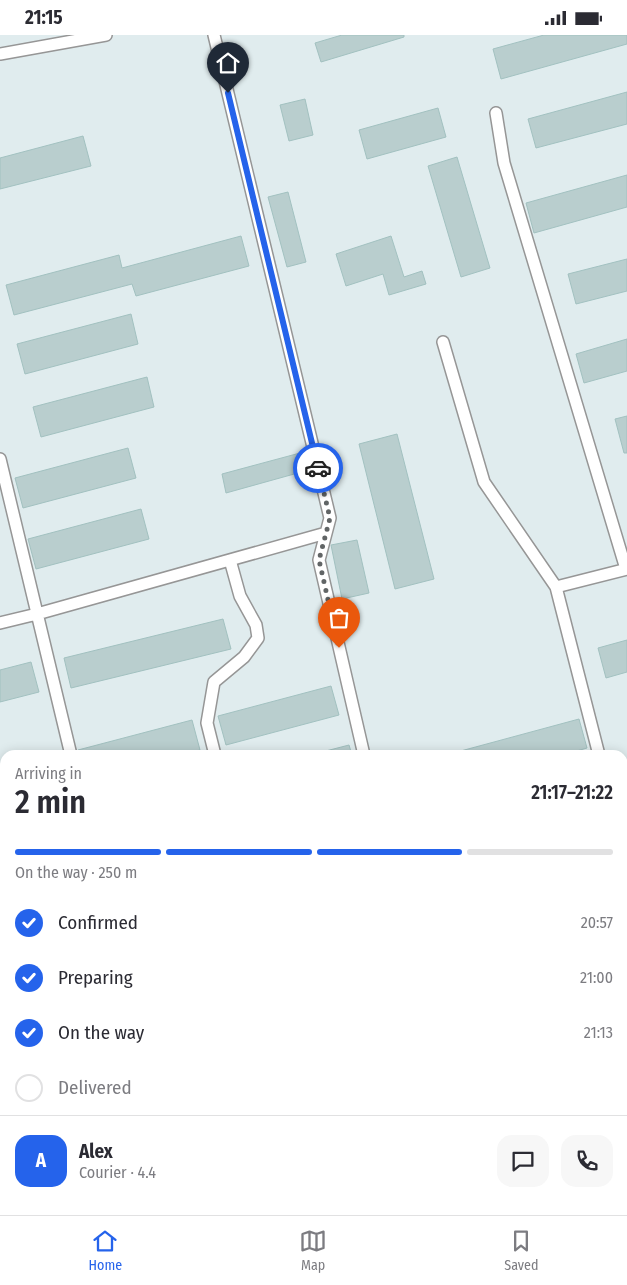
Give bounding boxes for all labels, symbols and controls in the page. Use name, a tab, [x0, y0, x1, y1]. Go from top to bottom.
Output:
text: 21:15	[25, 6, 63, 29]
pin	[207, 42, 249, 93]
icon: home	[214, 49, 242, 77]
courier	[293, 443, 343, 493]
icon: car	[304, 454, 332, 482]
pin	[318, 597, 360, 648]
icon: bag	[325, 604, 353, 632]
text: Arriving in	[15, 764, 82, 783]
text: 21:17–21:22	[531, 781, 613, 804]
text: 2 min	[15, 783, 86, 821]
text: On the way · 250 m	[15, 863, 137, 882]
icon: check	[15, 909, 43, 937]
text: Confirmed	[58, 911, 138, 934]
text: 20:57	[581, 913, 613, 932]
icon: check	[15, 964, 43, 992]
text: Preparing	[58, 966, 133, 989]
text: 21:00	[580, 968, 613, 987]
icon: check	[15, 1019, 43, 1047]
text: On the way	[58, 1021, 144, 1044]
text: 21:13	[584, 1023, 613, 1042]
text: Delivered	[58, 1076, 132, 1099]
button: chat	[497, 1135, 549, 1187]
button: phone	[561, 1135, 613, 1187]
text: Alex	[79, 1140, 113, 1163]
text: A	[36, 1149, 46, 1172]
text: Courier · 4.4	[79, 1163, 156, 1182]
tab: Home	[89, 1227, 122, 1274]
tab: Map	[299, 1227, 327, 1274]
tab: Saved	[504, 1227, 538, 1274]

